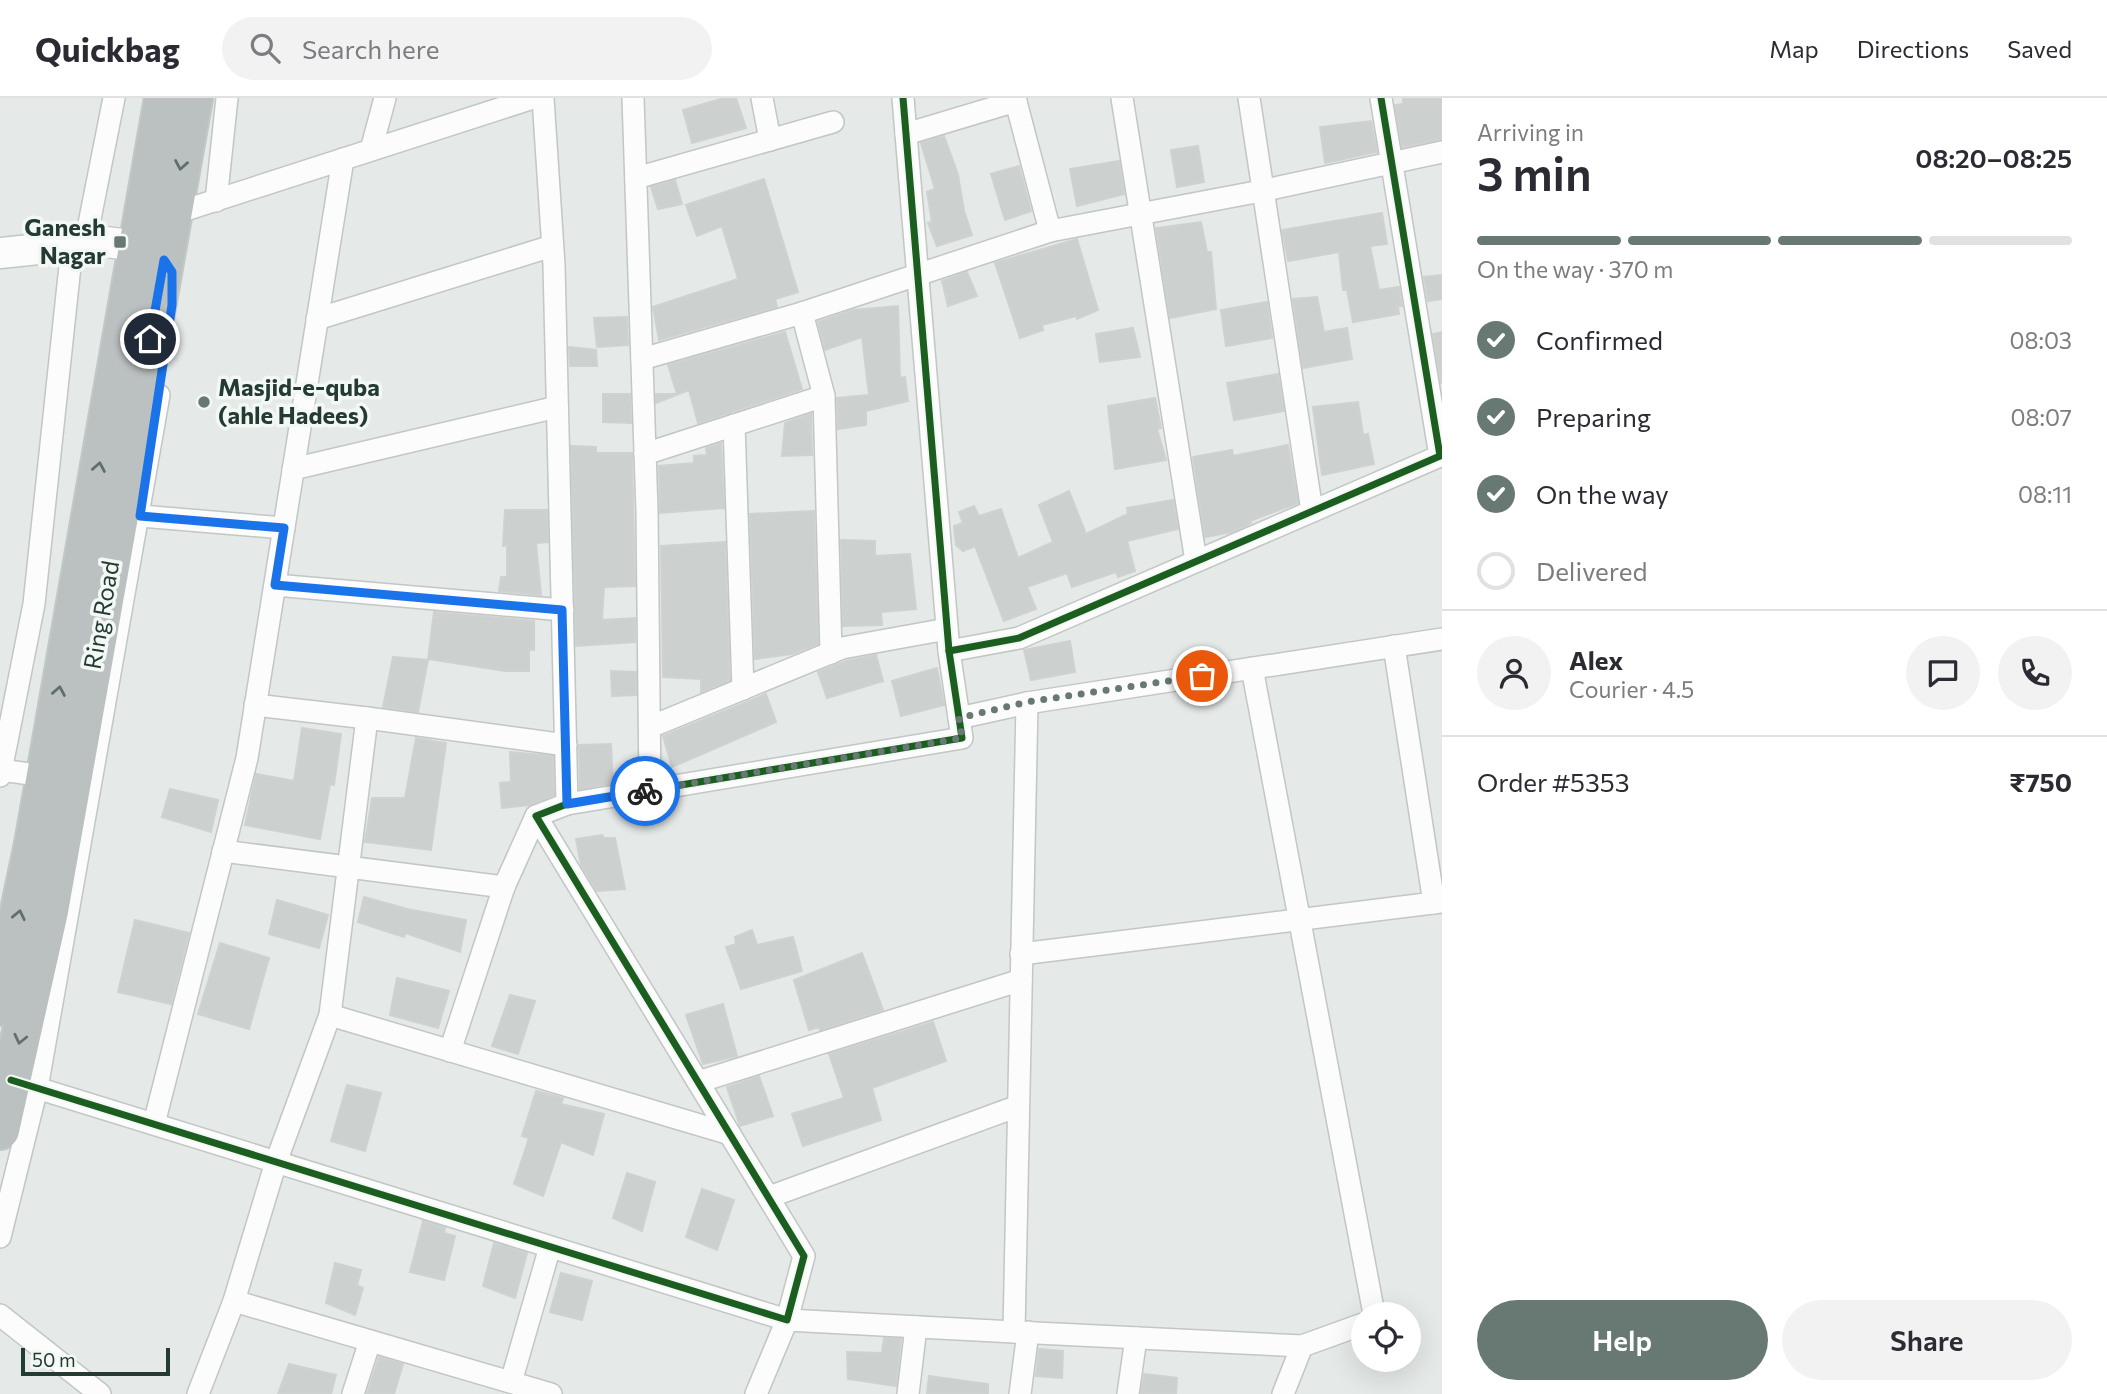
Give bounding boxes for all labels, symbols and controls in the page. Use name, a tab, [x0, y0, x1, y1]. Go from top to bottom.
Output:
search box	[222, 17, 712, 80]
text: Quickbag	[35, 28, 180, 69]
icon: search	[246, 29, 284, 67]
text: Search here	[302, 33, 439, 64]
text: Map	[1769, 34, 1819, 63]
text: Directions	[1857, 34, 1969, 63]
text: Saved	[2007, 34, 2072, 63]
text: Arriving in	[1477, 118, 1584, 146]
text: 08:20–08:25	[1915, 142, 2072, 173]
text: 3 min	[1477, 144, 1592, 200]
one-way arrow	[175, 159, 190, 171]
place label: Ganesh Nagar	[24, 212, 106, 269]
marker: Ganesh Nagar	[112, 234, 128, 250]
text: On the way · 370 m	[1477, 255, 1673, 283]
pin	[120, 309, 180, 369]
icon: home	[131, 320, 169, 358]
icon: check	[1477, 321, 1515, 359]
text: Confirmed	[1536, 324, 1663, 355]
text: 08:03	[2010, 326, 2072, 354]
place label: Masjid-e-quba (ahle Hadees)	[218, 372, 380, 429]
marker: Masjid-e-quba (ahle Hadees)	[196, 394, 212, 410]
icon: check	[1477, 398, 1515, 436]
text: Preparing	[1536, 401, 1651, 432]
text: 08:07	[2011, 403, 2072, 431]
one-way arrow	[91, 461, 106, 473]
icon: check	[1477, 475, 1515, 513]
text: On the way	[1536, 478, 1669, 509]
text: 08:11	[2018, 480, 2072, 508]
text: Delivered	[1536, 555, 1647, 586]
street label: Ring Road	[77, 558, 124, 671]
button: person	[1477, 636, 1551, 710]
button: chat	[1906, 636, 1980, 710]
button: phone	[1998, 636, 2072, 710]
text: Alex	[1569, 644, 1623, 675]
pin	[1172, 646, 1232, 706]
icon: bag	[1183, 657, 1221, 695]
text: Courier · 4.5	[1569, 675, 1694, 703]
one-way arrow	[51, 685, 66, 697]
courier	[610, 756, 680, 826]
text: Order #5353	[1477, 766, 1630, 797]
text: ₹750	[2009, 766, 2072, 797]
icon: bike	[626, 772, 664, 810]
one-way arrow	[10, 909, 25, 921]
one-way arrow	[14, 1033, 29, 1045]
button: Help	[1477, 1300, 1768, 1380]
button: Share	[1782, 1300, 2072, 1380]
map controls	[1351, 1302, 1421, 1372]
button: locate	[1351, 1302, 1421, 1372]
scale bar	[21, 1345, 170, 1377]
text: 50 m	[32, 1348, 76, 1371]

